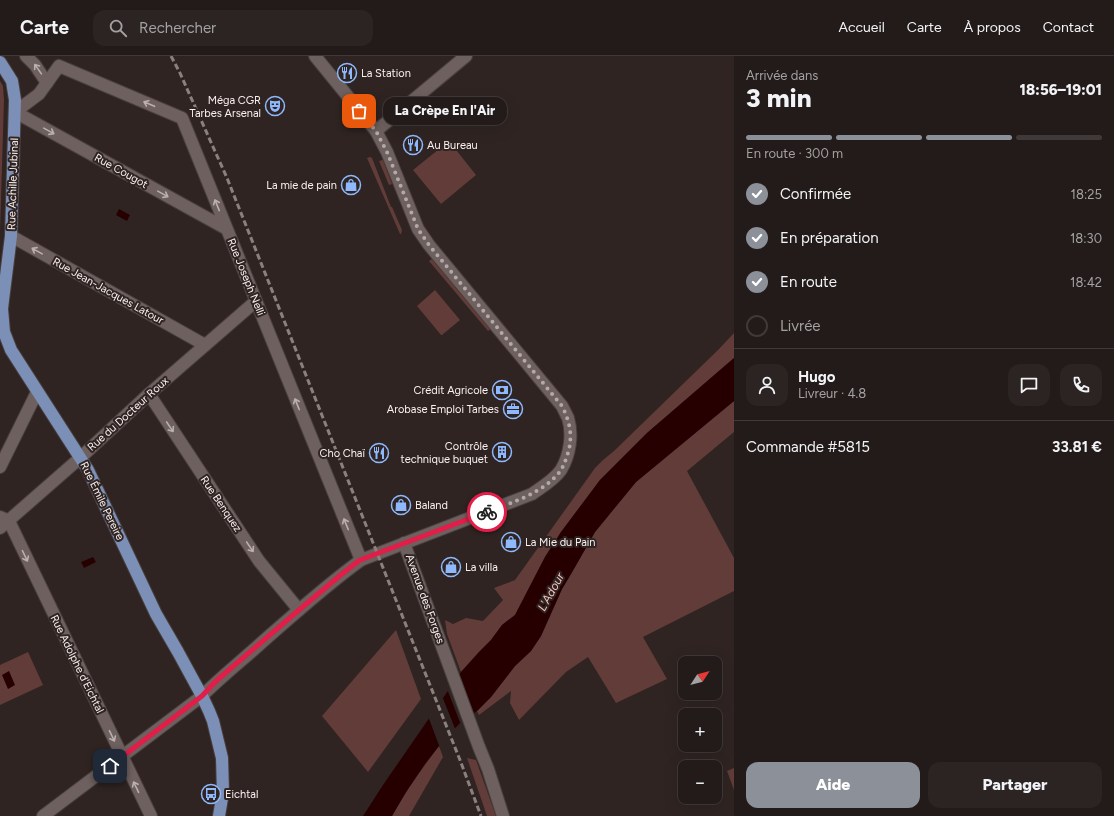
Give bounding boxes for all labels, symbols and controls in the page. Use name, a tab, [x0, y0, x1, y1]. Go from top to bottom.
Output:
search box	[93, 10, 373, 46]
text: Carte	[20, 16, 69, 39]
icon: search	[107, 17, 129, 39]
text: Rechercher	[139, 19, 216, 37]
text: Accueil	[839, 19, 885, 36]
text: Carte	[907, 19, 942, 36]
text: À propos	[964, 19, 1021, 36]
text: Contact	[1043, 19, 1094, 36]
restaurant icon: La Station	[336, 62, 358, 84]
one-way arrow	[34, 63, 42, 74]
place label: La Station	[361, 67, 411, 80]
text: Arrivée dans	[746, 68, 818, 83]
text: 18:56–19:01	[1020, 81, 1102, 99]
text: 3 min	[746, 82, 812, 114]
place label: Méga CGR Tarbes Arsenal	[190, 94, 261, 120]
pin	[342, 94, 376, 128]
theatre icon: Méga CGR Tarbes Arsenal	[264, 95, 286, 117]
callout: La Crèpe En l'Air	[383, 97, 507, 125]
one-way arrow	[144, 100, 156, 107]
icon: bag	[348, 100, 370, 122]
text: La Crèpe En l'Air	[395, 103, 495, 118]
one-way arrow	[43, 128, 55, 136]
restaurant icon: Au Bureau	[402, 134, 424, 156]
street label: Rue Achille Jubinal	[5, 138, 21, 230]
place label: Au Bureau	[427, 139, 478, 152]
text: En route · 300 m	[746, 146, 843, 161]
street label: Rue Cougot	[92, 151, 150, 191]
shop icon: La mie de pain	[340, 174, 362, 196]
place label: La mie de pain	[266, 179, 337, 192]
icon: check	[746, 183, 768, 205]
text: Confirmée	[780, 185, 851, 203]
text: 18:25	[1071, 187, 1102, 202]
one-way arrow	[157, 190, 169, 198]
one-way arrow	[213, 200, 221, 212]
icon: check	[746, 227, 768, 249]
text: En préparation	[780, 229, 879, 247]
text: 18:30	[1070, 231, 1102, 246]
street label: Rue Joseph Nelli	[225, 236, 267, 318]
one-way arrow	[31, 246, 43, 254]
street label: Rue Jean-Jacques Latour	[50, 255, 166, 327]
icon: check	[746, 271, 768, 293]
text: En route	[780, 273, 837, 291]
text: 18:42	[1070, 275, 1102, 290]
text: Livrée	[780, 317, 821, 335]
button: person	[746, 364, 788, 406]
button: chat	[1008, 364, 1050, 406]
button: phone	[1060, 364, 1102, 406]
text: Hugo	[798, 368, 836, 386]
street label: Rue du Docteur Roux	[85, 374, 172, 454]
bank icon: Crédit Agricole	[491, 379, 513, 401]
place label: Crédit Agricole	[414, 384, 488, 397]
text: Livreur · 4.8	[798, 386, 866, 401]
one-way arrow	[293, 398, 301, 410]
office icon: Arobase Emploi Tarbes	[502, 398, 524, 420]
place label: Arobase Emploi Tarbes	[387, 403, 499, 416]
one-way arrow	[166, 421, 174, 432]
text: Commande #5815	[746, 438, 870, 456]
text: 33.81 €	[1052, 438, 1102, 456]
place label: Contrôle technique buquet	[401, 440, 488, 466]
building icon: Contrôle technique buquet	[491, 441, 513, 463]
restaurant icon: Cho Chaï	[368, 442, 390, 464]
place label: Cho Chaï	[320, 447, 365, 460]
street label: Rue Émile Pereire	[77, 460, 127, 542]
street label: Rue Benquez	[198, 474, 244, 534]
courier	[467, 492, 507, 532]
shop icon: Baland	[390, 494, 412, 516]
place label: Baland	[415, 499, 448, 512]
icon: bike	[476, 501, 498, 523]
one-way arrow	[342, 519, 349, 531]
shop icon: La Mie du Pain	[500, 531, 522, 553]
place label: La Mie du Pain	[525, 536, 596, 549]
one-way arrow	[246, 541, 254, 552]
one-way arrow	[22, 550, 29, 562]
street label: Avenue des Forges	[403, 553, 447, 645]
shop icon: La villa	[440, 556, 462, 578]
place label: La villa	[465, 561, 498, 574]
water label: L'Adour	[535, 570, 568, 614]
street label: Rue Adolphe d'Eichtal	[48, 613, 106, 715]
north arrow	[678, 656, 722, 700]
map controls	[678, 656, 722, 804]
button: +	[678, 708, 722, 752]
one-way arrow	[109, 730, 116, 742]
pin	[93, 749, 127, 783]
icon: home	[99, 755, 121, 777]
button: −	[678, 760, 722, 804]
button: Aide	[746, 762, 920, 808]
button: Partager	[928, 762, 1102, 808]
one-way arrow	[132, 781, 139, 793]
bus stop icon: Eichtal	[200, 783, 222, 805]
place label: Eichtal	[225, 788, 258, 801]

